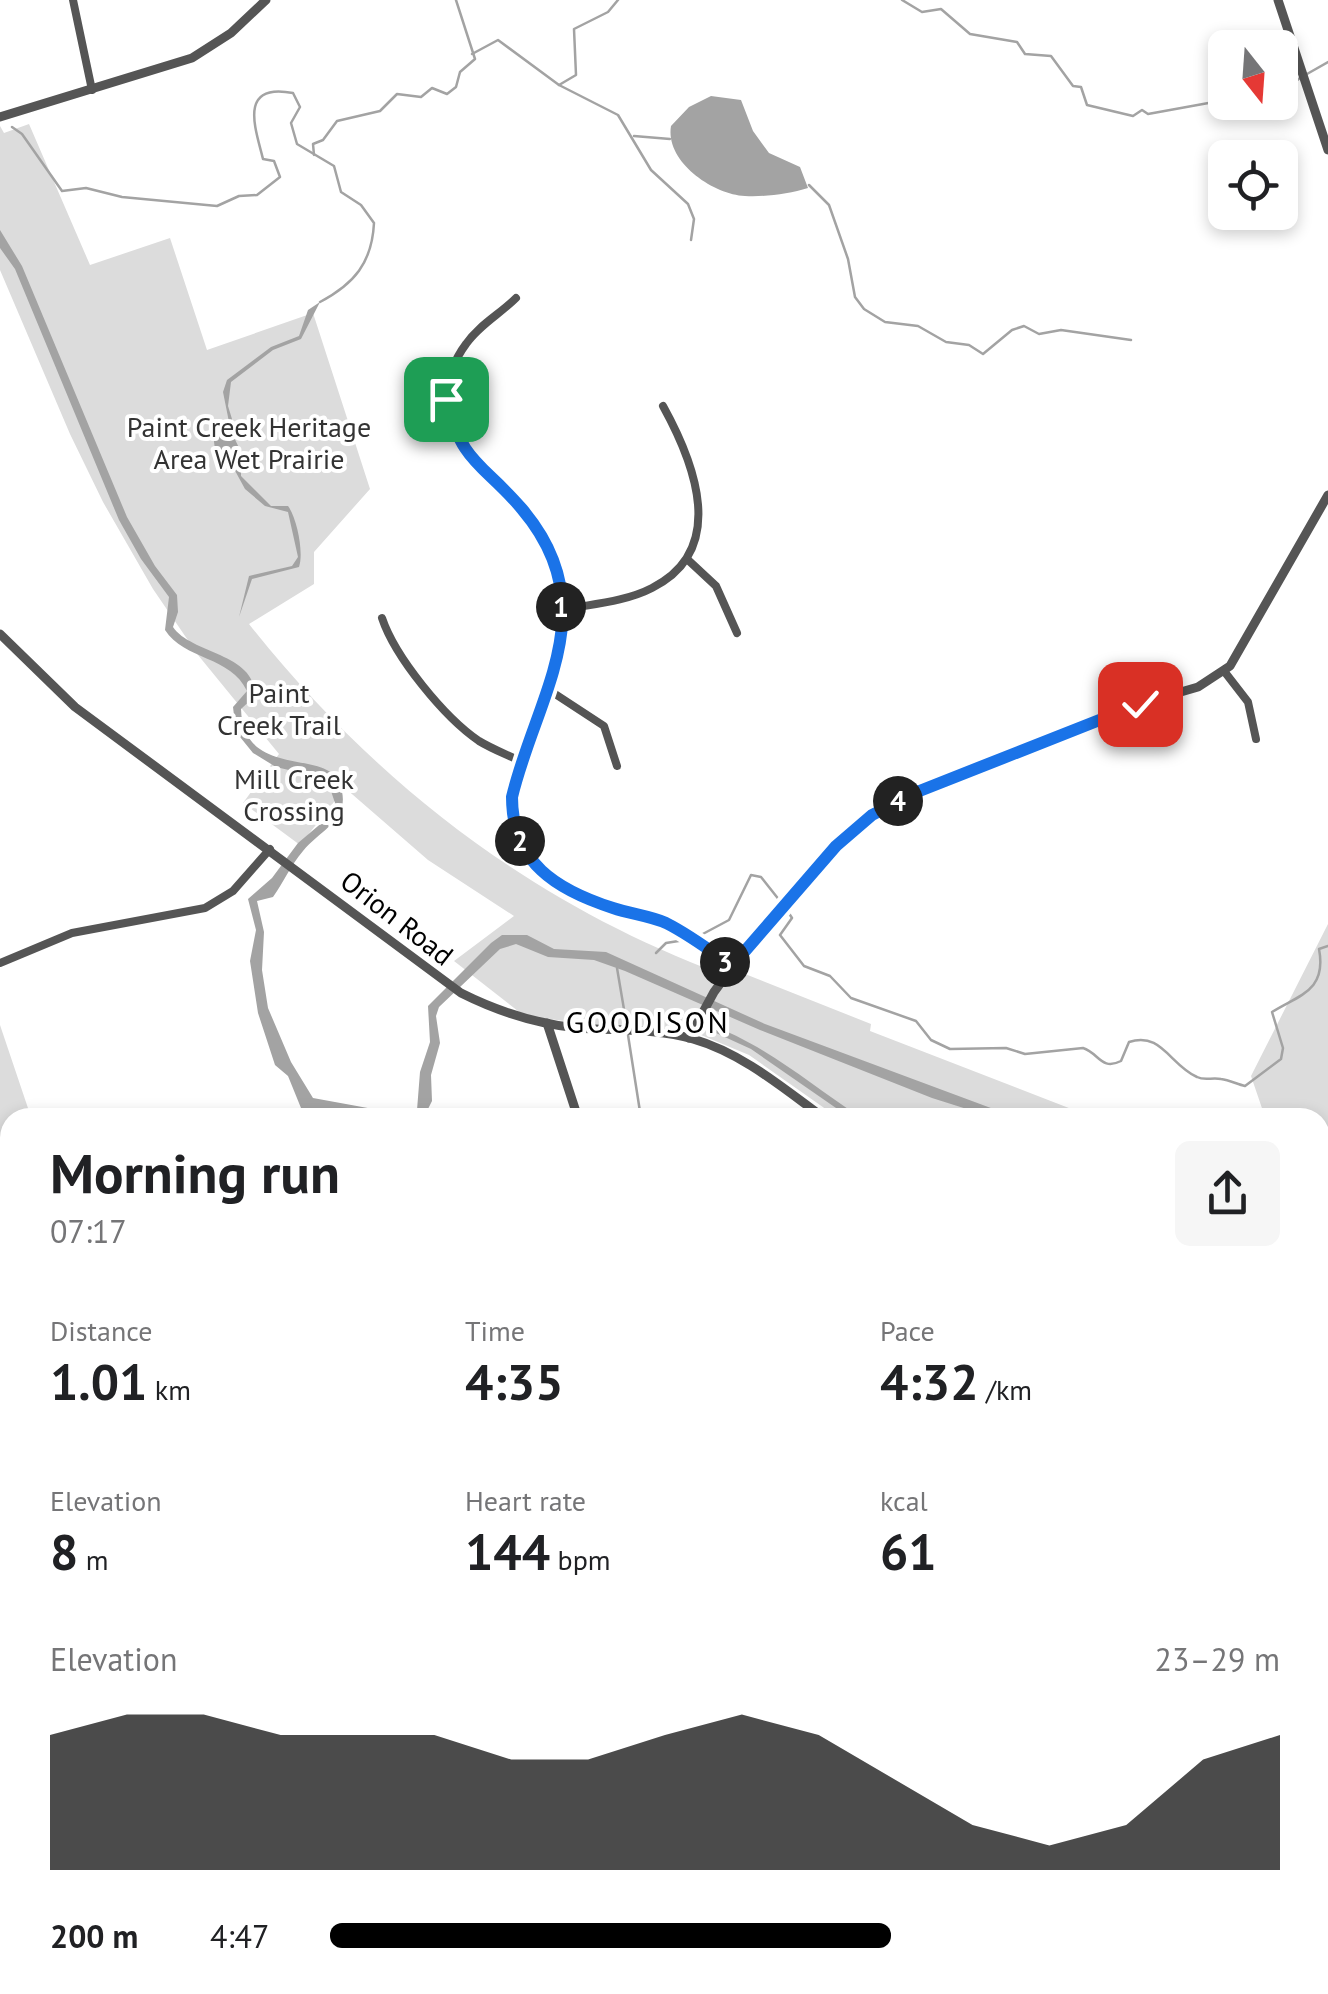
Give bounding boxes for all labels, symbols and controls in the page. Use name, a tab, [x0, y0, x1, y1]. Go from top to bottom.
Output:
north arrow	[1208, 30, 1298, 120]
map controls	[1208, 30, 1298, 230]
button: locate	[1208, 140, 1298, 230]
pin	[404, 357, 489, 442]
icon: arrive	[419, 372, 474, 427]
park label: Paint Creek Heritage Area Wet Prairie	[127, 408, 371, 477]
pin: 1	[536, 582, 586, 632]
text: 1	[553, 588, 569, 625]
pin	[1098, 662, 1183, 747]
park label: Paint Creek Trail	[217, 674, 341, 743]
icon: check	[1113, 677, 1168, 732]
park label: Mill Creek Crossing	[234, 760, 355, 829]
pin: 4	[873, 776, 923, 826]
text: 4	[890, 782, 906, 819]
pin: 2	[495, 816, 545, 866]
text: 2	[512, 822, 528, 859]
street label: Orion Road	[333, 862, 461, 973]
pin: 3	[700, 937, 750, 987]
text: 3	[717, 943, 733, 980]
district label: GOODISON	[566, 1002, 730, 1041]
text: Morning run	[50, 1137, 340, 1208]
button: share	[1175, 1141, 1280, 1246]
text: 07:17	[50, 1210, 127, 1252]
text: Distance	[50, 1312, 153, 1349]
text: Time	[465, 1312, 525, 1349]
text: Pace	[880, 1312, 935, 1349]
text: 1.01	[50, 1349, 147, 1414]
text: 4:35	[465, 1349, 564, 1414]
text: 4:32	[880, 1349, 979, 1414]
text: km	[147, 1371, 191, 1408]
text: /km	[979, 1371, 1032, 1408]
text: Elevation	[50, 1482, 162, 1519]
text: Heart rate	[465, 1482, 586, 1519]
text: kcal	[880, 1482, 928, 1519]
text: 8	[50, 1519, 78, 1584]
text: 144	[465, 1519, 550, 1584]
text: 61	[880, 1519, 937, 1584]
text: m	[78, 1541, 109, 1578]
text: bpm	[550, 1541, 611, 1578]
text: Elevation	[50, 1638, 177, 1680]
text: 23–29 m	[1155, 1638, 1280, 1680]
text: 200 m	[50, 1915, 138, 1957]
text: 4:47	[210, 1915, 269, 1957]

